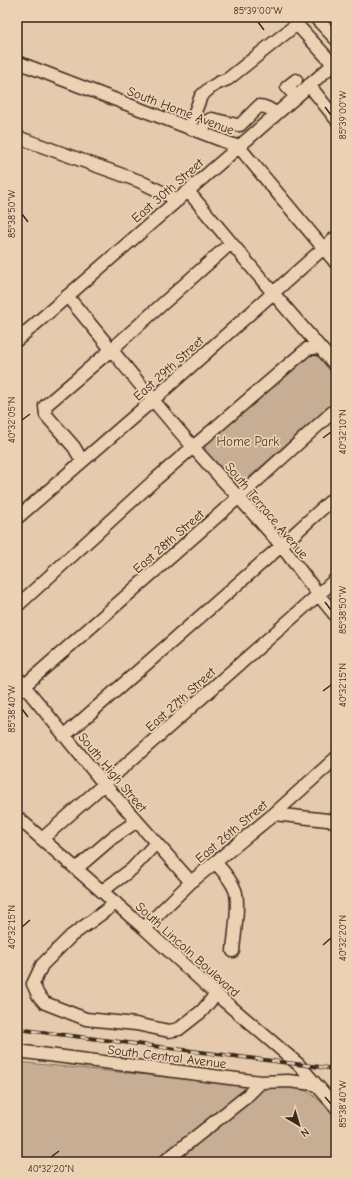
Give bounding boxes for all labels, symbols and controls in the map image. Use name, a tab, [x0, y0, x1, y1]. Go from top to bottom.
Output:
text: 85°39'00"W	[234, 5, 283, 17]
street label: South Home Avenue	[125, 83, 237, 138]
text: 85°39'00"W	[337, 90, 349, 139]
street label: East 30th Street	[128, 154, 207, 226]
text: 85°38'50"W	[6, 190, 18, 238]
street label: East 29th Street	[130, 332, 207, 404]
text: 40°32'05"N	[6, 397, 18, 443]
text: 40°32'10"N	[337, 409, 349, 455]
park label: Home Park	[217, 434, 280, 449]
street label: South Terrace Avenue	[222, 459, 312, 562]
street label: East 28th Street	[130, 506, 208, 576]
text: 85°38'50"W	[337, 586, 349, 634]
street label: East 27th Street	[142, 663, 219, 735]
text: 40°32'15"N	[337, 663, 349, 707]
text: 85°38'40"W	[6, 685, 18, 733]
street label: South High Street	[75, 730, 151, 816]
street label: East 26th Street	[192, 796, 271, 866]
street label: South Lincoln Boulevard	[133, 899, 243, 1000]
text: 40°32'15"N	[6, 905, 18, 949]
text: 40°32'20"N	[337, 915, 349, 961]
street label: South Central Avenue	[107, 1042, 228, 1071]
text: 85°38'40"W	[337, 1080, 349, 1128]
north arrow	[279, 1105, 319, 1145]
text: N	[298, 1125, 312, 1140]
text: 40°32'20"N	[28, 1163, 74, 1175]

